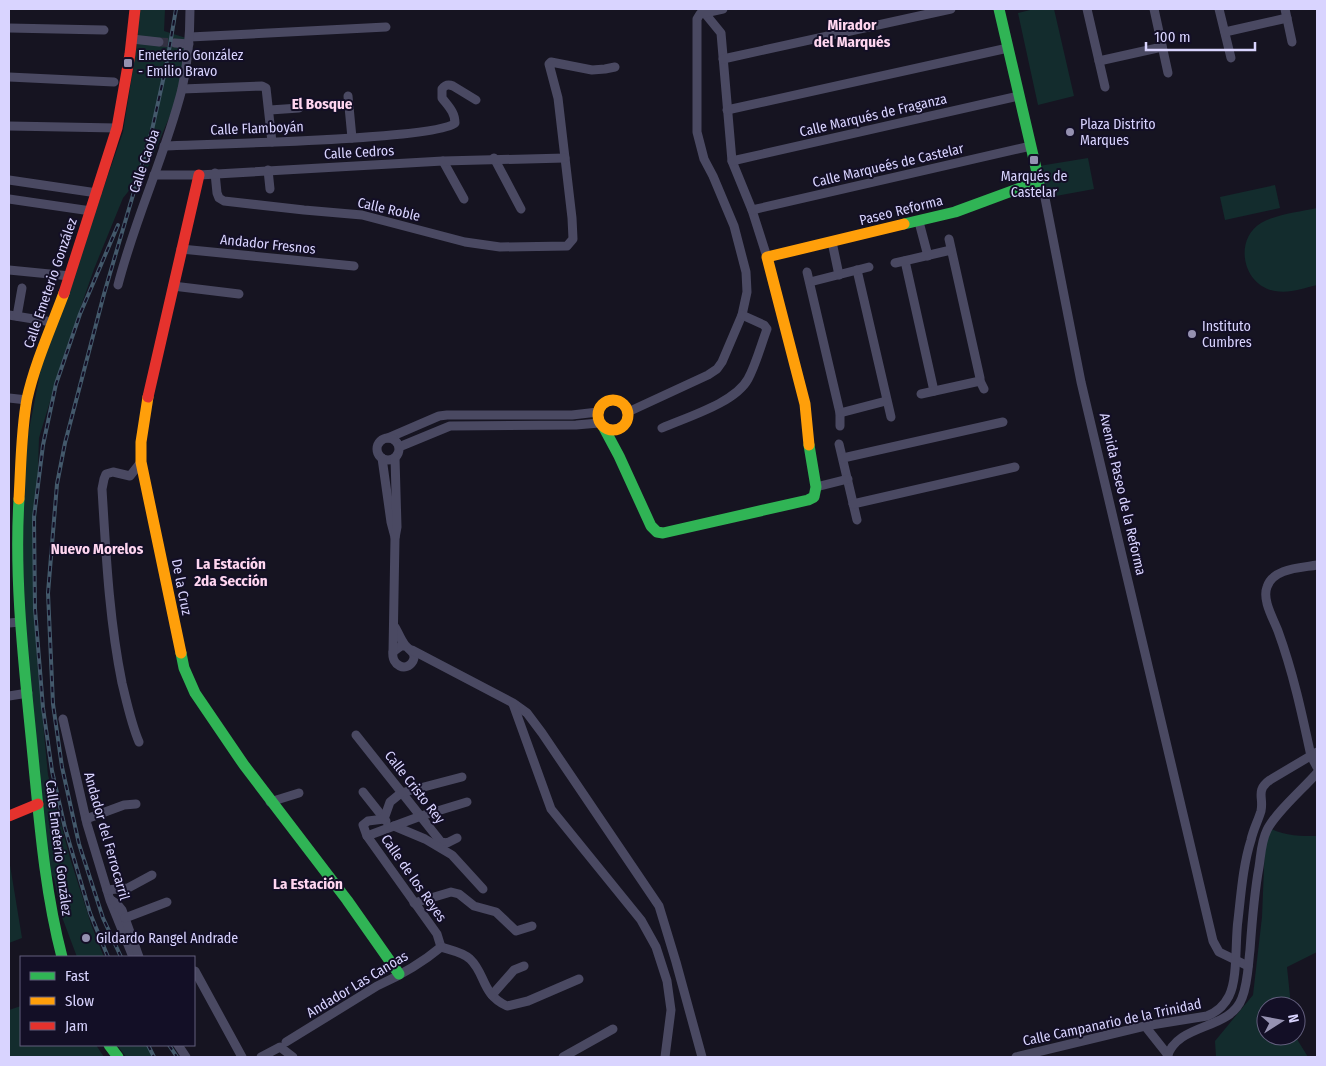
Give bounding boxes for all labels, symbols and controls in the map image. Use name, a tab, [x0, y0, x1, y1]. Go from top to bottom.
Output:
district label: Mirador del Marqués	[814, 16, 891, 51]
scale bar	[1146, 20, 1255, 52]
text: 100 m	[1154, 28, 1191, 46]
place label: Emeterio González - Emilio Bravo	[138, 47, 244, 80]
marker: Emeterio González - Emilio Bravo	[122, 57, 134, 69]
street label: Calle Marqués de Fraganza	[798, 90, 949, 141]
district label: El Bosque	[292, 95, 353, 113]
place label: Plaza Distrito Marques	[1080, 116, 1156, 149]
street label: Calle Flamboyán	[210, 118, 304, 139]
marker: Plaza Distrito Marques	[1064, 126, 1076, 138]
street label: Calle Caoba	[126, 127, 163, 195]
street label: Calle Marqueés de Castelar	[811, 140, 965, 191]
street label: Calle Cedros	[323, 142, 395, 163]
marker: Marqués de Castelar	[1028, 154, 1040, 166]
place label: Marqués de Castelar	[1001, 168, 1067, 201]
street label: Paseo Reforma	[858, 192, 945, 229]
street label: Calle Roble	[356, 194, 422, 225]
street label: Calle Emeterio González	[20, 215, 81, 350]
street label: Andador Fresnos	[219, 231, 317, 258]
place label: Instituto Cumbres	[1202, 318, 1252, 351]
marker: Instituto Cumbres	[1186, 328, 1198, 340]
street label: Avenida Paseo de la Reforma	[1096, 411, 1149, 577]
district label: Nuevo Morelos	[51, 540, 144, 558]
district label: La Estación 2da Sección	[193, 555, 268, 590]
street label: De la Cruz	[168, 558, 195, 617]
street label: Calle Cristo Rey	[381, 747, 449, 828]
street label: Andador del Ferrocarril	[80, 770, 133, 902]
street label: Calle Emeterio González	[42, 779, 75, 917]
street label: Calle de los Reyes	[377, 831, 450, 925]
district label: La Estación	[273, 875, 343, 893]
place label: Gildardo Rangel Andrade	[96, 930, 238, 947]
marker: Gildardo Rangel Andrade	[80, 932, 92, 944]
street label: Andador Las Canoas	[303, 947, 411, 1021]
legend	[20, 956, 195, 1046]
text: Fast	[65, 967, 89, 985]
text: Slow	[65, 992, 94, 1010]
street label: Calle Campanario de la Trinidad	[1021, 995, 1203, 1050]
north arrow	[1256, 996, 1306, 1046]
text: N	[1284, 1013, 1302, 1024]
text: Jam	[65, 1017, 88, 1035]

